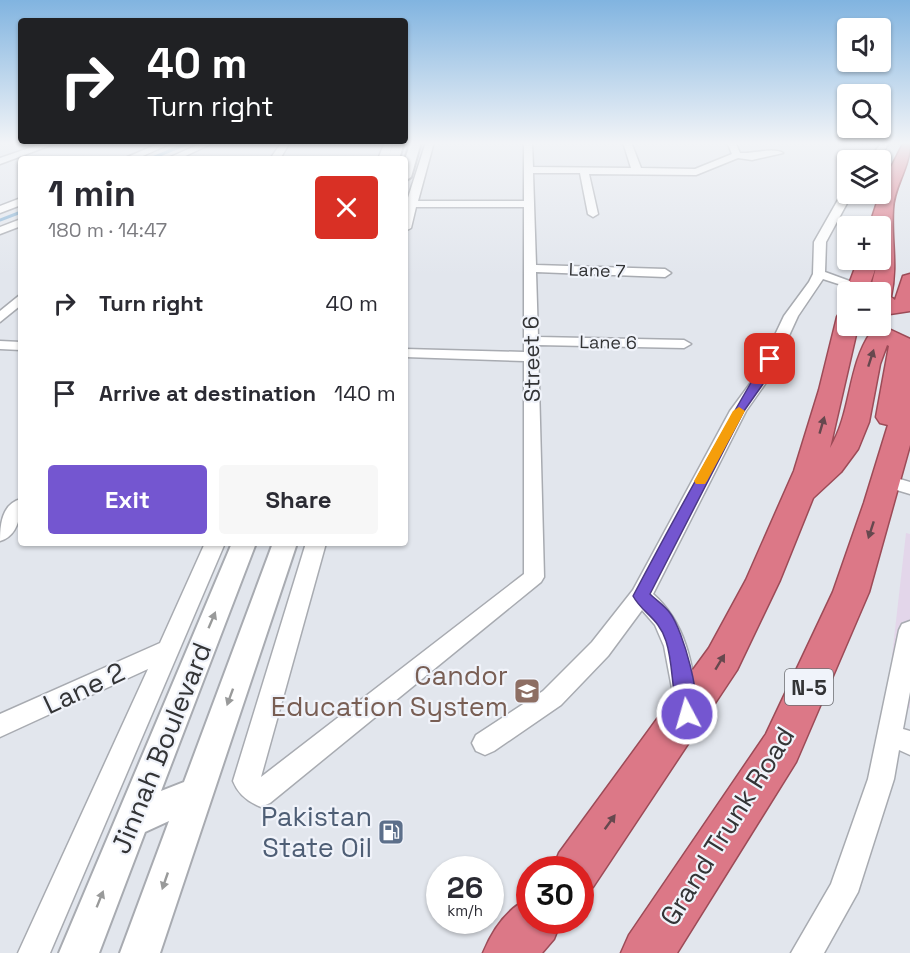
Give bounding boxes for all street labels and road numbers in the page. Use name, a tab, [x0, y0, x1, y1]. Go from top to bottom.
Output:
street label: Lane 7	[568, 258, 626, 282]
street label: Street 6	[516, 316, 546, 402]
street label: Lane 6	[579, 330, 637, 354]
street label: Jinnah Boulevard	[103, 637, 219, 859]
street label: Lane 2	[38, 654, 130, 722]
road number: N-5	[785, 669, 833, 705]
street label: Grand Trunk Road	[652, 720, 802, 932]

